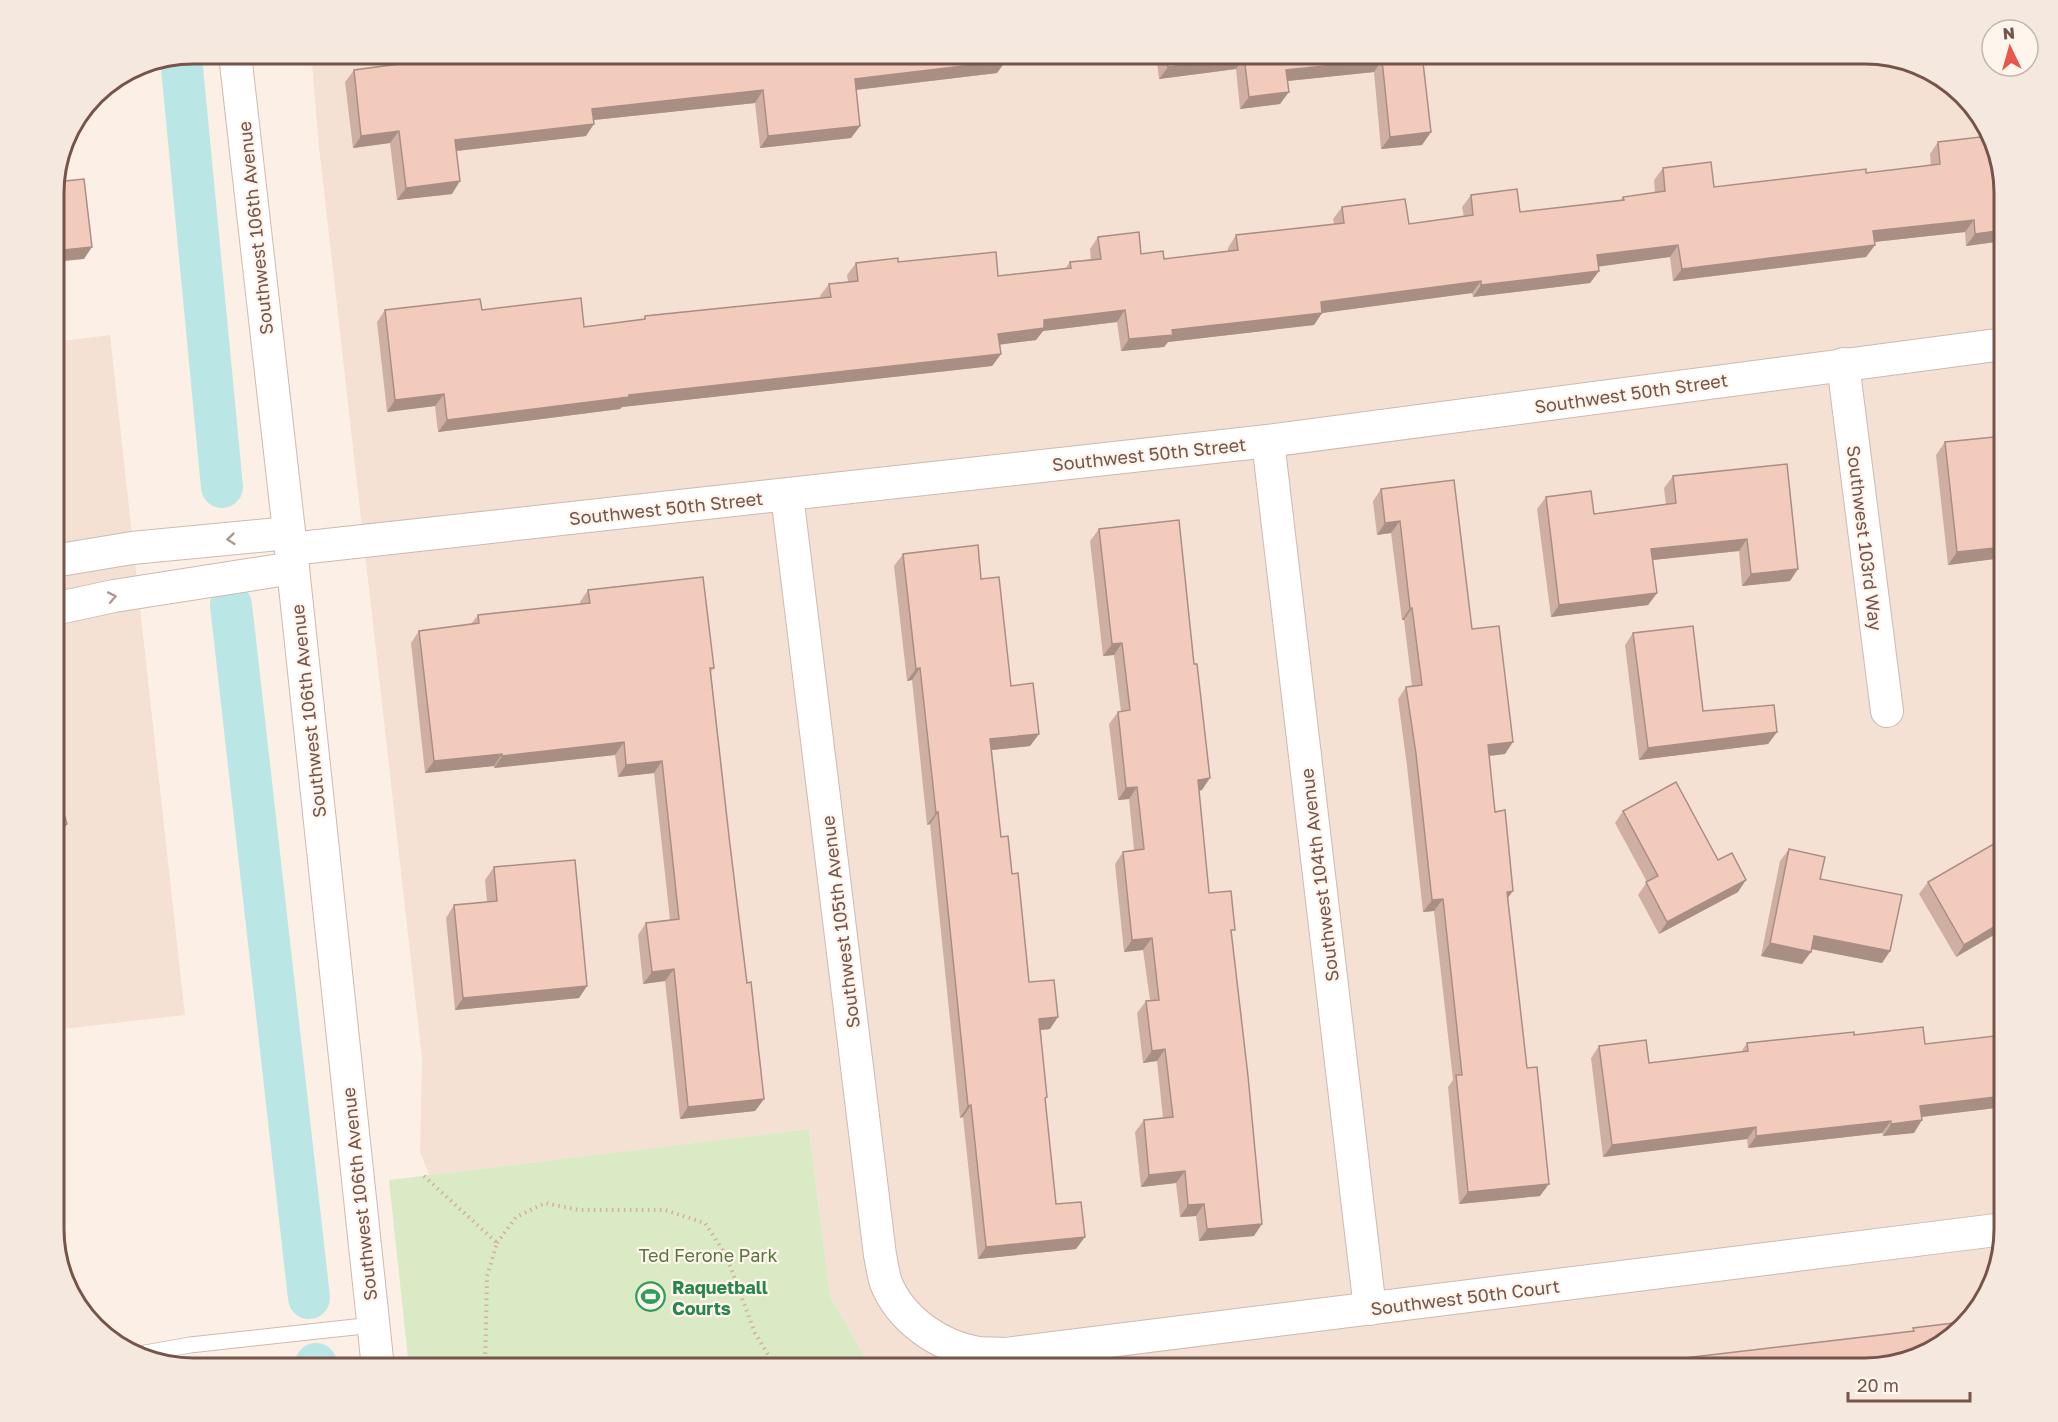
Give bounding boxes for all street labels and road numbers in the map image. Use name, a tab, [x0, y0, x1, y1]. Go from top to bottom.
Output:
street label: Southwest 106th Avenue	[233, 120, 277, 336]
street label: Southwest 50th Street	[1533, 369, 1729, 417]
street label: Southwest 50th Street	[1051, 433, 1247, 475]
street label: Southwest 103rd Way	[1843, 444, 1887, 632]
street label: Southwest 50th Street	[568, 487, 764, 529]
street label: Southwest 106th Avenue	[286, 603, 330, 819]
street label: Southwest 104th Avenue	[1295, 767, 1343, 983]
street label: Southwest 105th Avenue	[816, 814, 864, 1030]
street label: Southwest 106th Avenue	[337, 1086, 381, 1302]
street label: Southwest 50th Court	[1369, 1274, 1561, 1320]

